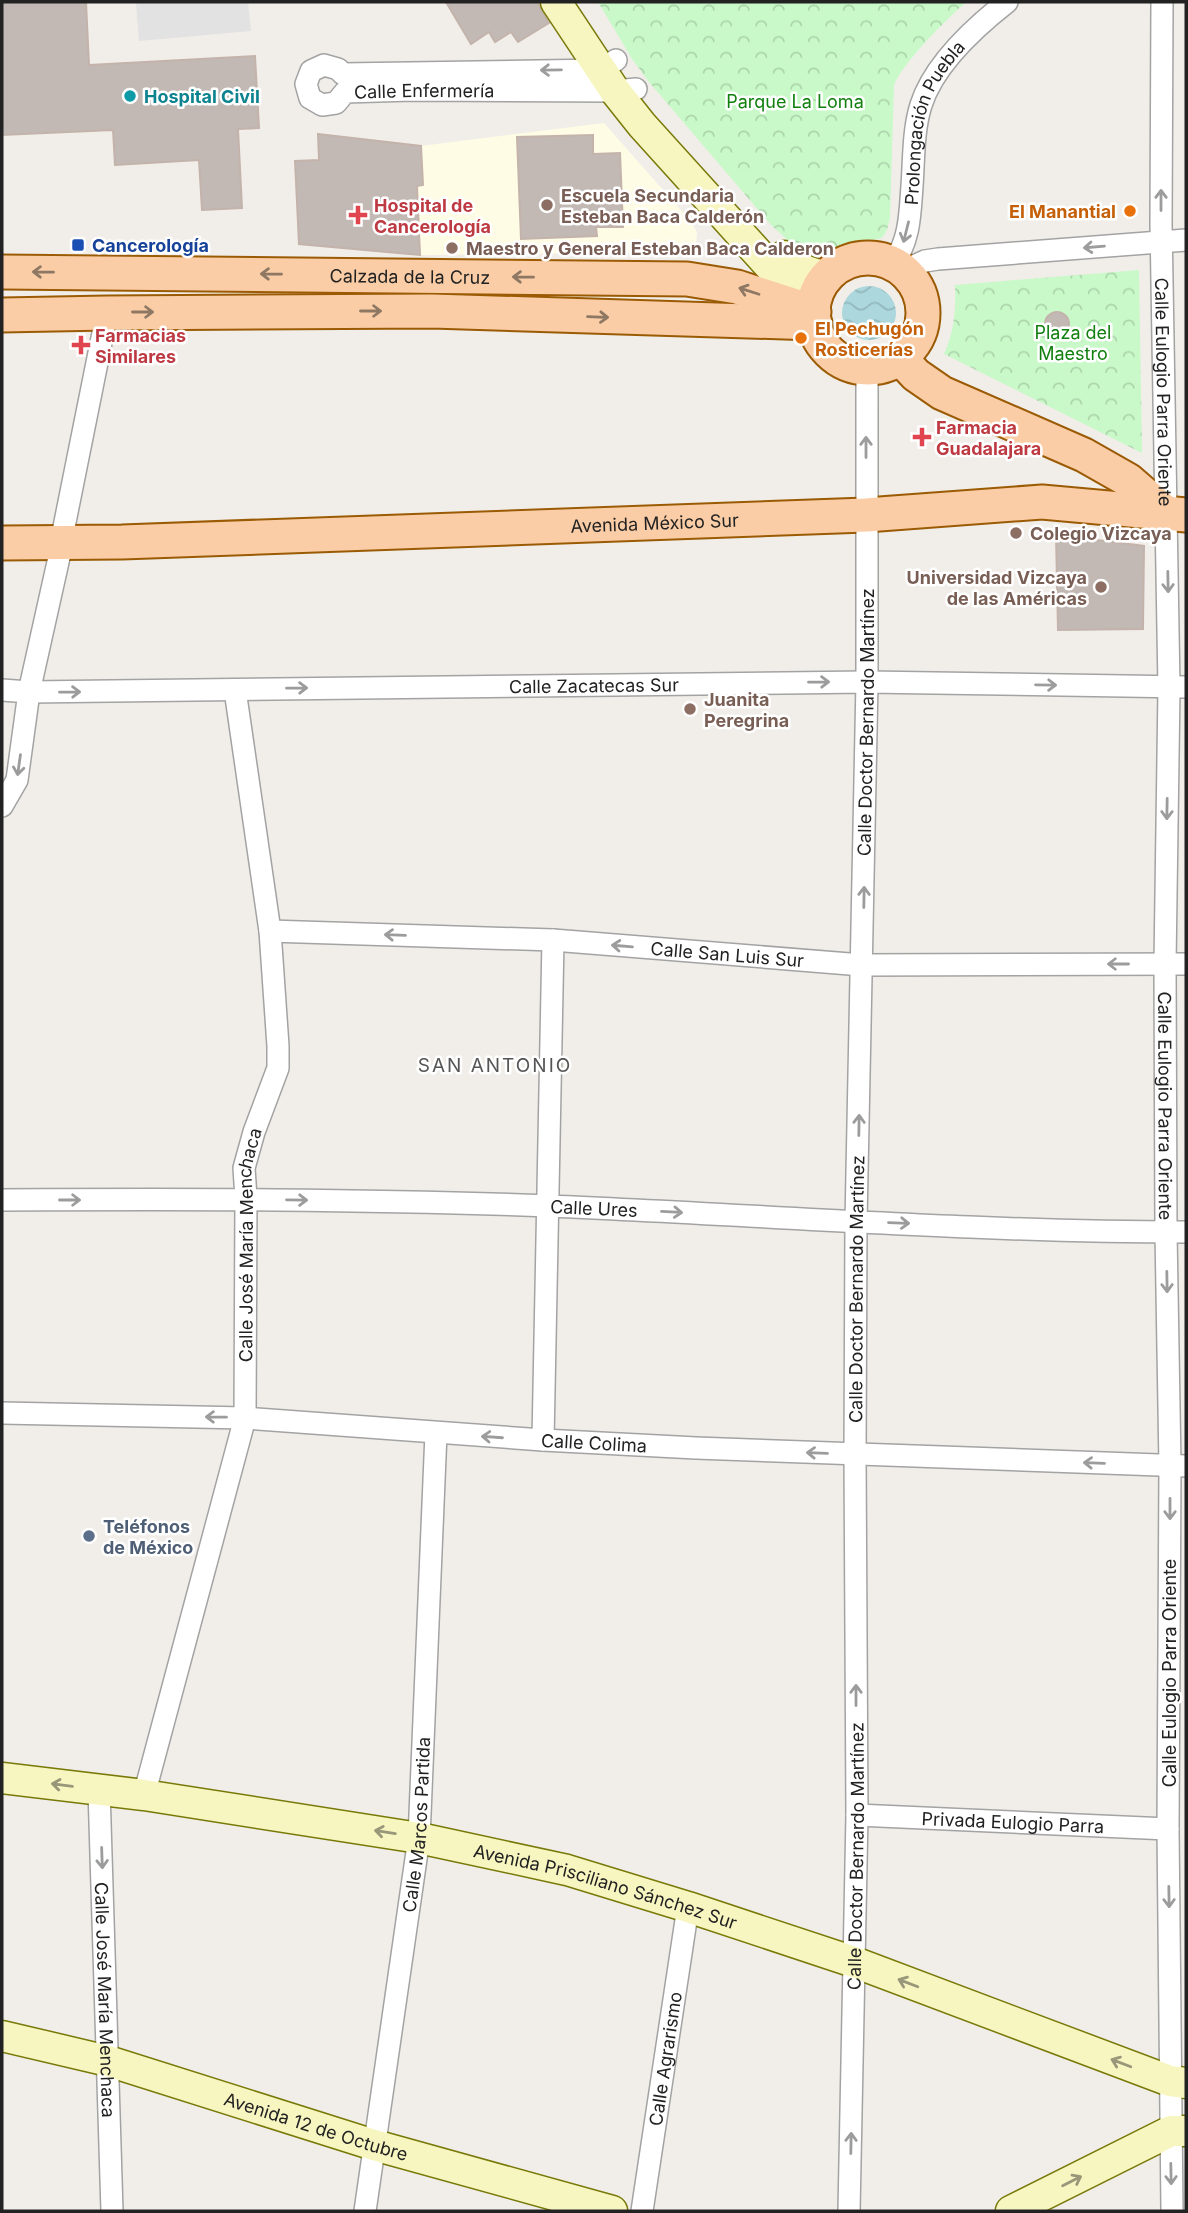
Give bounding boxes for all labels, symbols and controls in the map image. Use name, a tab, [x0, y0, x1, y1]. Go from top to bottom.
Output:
street label: Prolongación Puebla	[900, 36, 969, 206]
one-way arrow	[539, 64, 562, 77]
street label: Calle Enfermería	[354, 79, 495, 102]
place label: Hospital Civil	[144, 86, 260, 107]
marker: Hospital Civil	[122, 88, 138, 104]
park label: Parque La Loma	[726, 91, 864, 112]
place label: Escuela Secundaria Esteban Baca Calderón	[561, 185, 764, 227]
one-way arrow	[1154, 189, 1168, 212]
place label: Hospital de Cancerología	[374, 195, 491, 237]
marker: Escuela Secundaria Esteban Baca Calderón	[539, 197, 555, 213]
place label: El Manantial	[1009, 201, 1116, 222]
marker: El Manantial	[1122, 203, 1138, 219]
marker: Hospital de Cancerología	[348, 205, 368, 225]
one-way arrow	[899, 220, 912, 243]
place label: Cancerología	[92, 235, 209, 256]
marker: Cancerología	[70, 237, 86, 253]
place label: Maestro y General Esteban Baca Calderon	[466, 238, 834, 259]
marker: Maestro y General Esteban Baca Calderon	[444, 240, 460, 256]
one-way arrow	[1083, 240, 1106, 253]
one-way arrow	[32, 265, 55, 279]
street label: Calzada de la Cruz	[330, 265, 490, 287]
one-way arrow	[259, 267, 282, 281]
one-way arrow	[511, 270, 534, 284]
street label: Calle Eulogio Parra Oriente	[1151, 277, 1176, 506]
one-way arrow	[738, 283, 760, 296]
one-way arrow	[359, 304, 382, 318]
one-way arrow	[132, 305, 155, 319]
one-way arrow	[587, 310, 610, 324]
place label: El Pechugón Rosticerías	[815, 318, 924, 360]
park label: Plaza del Maestro	[1035, 322, 1111, 364]
place label: Farmacias Similares	[95, 325, 186, 367]
marker: El Pechugón Rosticerías	[793, 330, 809, 346]
marker: Farmacias Similares	[73, 337, 89, 353]
place label: Farmacia Guadalajara	[936, 417, 1041, 459]
marker: Farmacia Guadalajara	[914, 429, 930, 445]
one-way arrow	[860, 435, 873, 458]
street label: Avenida México Sur	[570, 509, 739, 536]
place label: Colegio Vizcaya	[1030, 523, 1172, 544]
marker: Colegio Vizcaya	[1008, 525, 1024, 541]
place label: Universidad Vizcaya de las Américas	[907, 567, 1087, 609]
one-way arrow	[1161, 570, 1175, 593]
marker: Universidad Vizcaya de las Américas	[1093, 579, 1109, 595]
street label: Calle Doctor Bernardo Martínez	[853, 588, 878, 856]
street label: Calle Zacatecas Sur	[509, 674, 679, 697]
one-way arrow	[807, 675, 830, 689]
one-way arrow	[1035, 678, 1058, 692]
one-way arrow	[286, 682, 309, 695]
one-way arrow	[58, 685, 81, 698]
place label: Juanita Peregrina	[704, 689, 789, 731]
marker: Juanita Peregrina	[682, 701, 698, 717]
one-way arrow	[13, 753, 26, 775]
one-way arrow	[1160, 798, 1173, 821]
one-way arrow	[857, 886, 870, 909]
one-way arrow	[383, 928, 406, 942]
street label: Calle San Luis Sur	[650, 937, 805, 971]
one-way arrow	[611, 939, 634, 952]
one-way arrow	[1107, 957, 1130, 971]
street label: Calle Eulogio Parra Oriente	[1155, 992, 1176, 1220]
district label: SAN ANTONIO	[418, 1054, 572, 1077]
one-way arrow	[852, 1113, 865, 1136]
street label: Calle José María Menchaca	[234, 1125, 265, 1362]
street label: Calle Doctor Bernardo Martínez	[845, 1155, 868, 1423]
one-way arrow	[58, 1193, 81, 1207]
one-way arrow	[286, 1193, 309, 1206]
street label: Calle Ures	[550, 1196, 638, 1221]
one-way arrow	[660, 1206, 683, 1219]
one-way arrow	[887, 1217, 910, 1230]
one-way arrow	[1160, 1270, 1173, 1293]
one-way arrow	[205, 1411, 228, 1424]
street label: Calle Colima	[541, 1429, 648, 1456]
one-way arrow	[481, 1430, 504, 1443]
one-way arrow	[806, 1447, 829, 1460]
one-way arrow	[1082, 1456, 1105, 1470]
one-way arrow	[1163, 1498, 1177, 1521]
place label: Teléfonos de México	[103, 1516, 193, 1558]
marker: Teléfonos de México	[81, 1528, 97, 1544]
street label: Calle Eulogio Parra Oriente	[1159, 1559, 1180, 1787]
one-way arrow	[849, 1684, 863, 1707]
street label: Calle Doctor Bernardo Martínez	[843, 1722, 868, 1990]
street label: Calle Marcos Partida	[398, 1736, 434, 1914]
one-way arrow	[52, 1779, 74, 1792]
street label: Privada Eulogio Parra	[921, 1807, 1105, 1837]
one-way arrow	[374, 1826, 396, 1839]
street label: Avenida Prisciliano Sánchez Sur	[472, 1840, 740, 1933]
one-way arrow	[95, 1846, 108, 1869]
street label: Calle José María Menchaca	[91, 1882, 120, 2118]
one-way arrow	[1162, 1885, 1175, 1908]
one-way arrow	[898, 1975, 920, 1988]
street label: Calle Agrarismo	[645, 1990, 686, 2127]
one-way arrow	[1111, 2055, 1133, 2068]
street label: Avenida 12 de Octubre	[222, 2088, 410, 2164]
one-way arrow	[844, 2132, 857, 2155]
one-way arrow	[1165, 2162, 1178, 2185]
one-way arrow	[1061, 2173, 1082, 2187]

